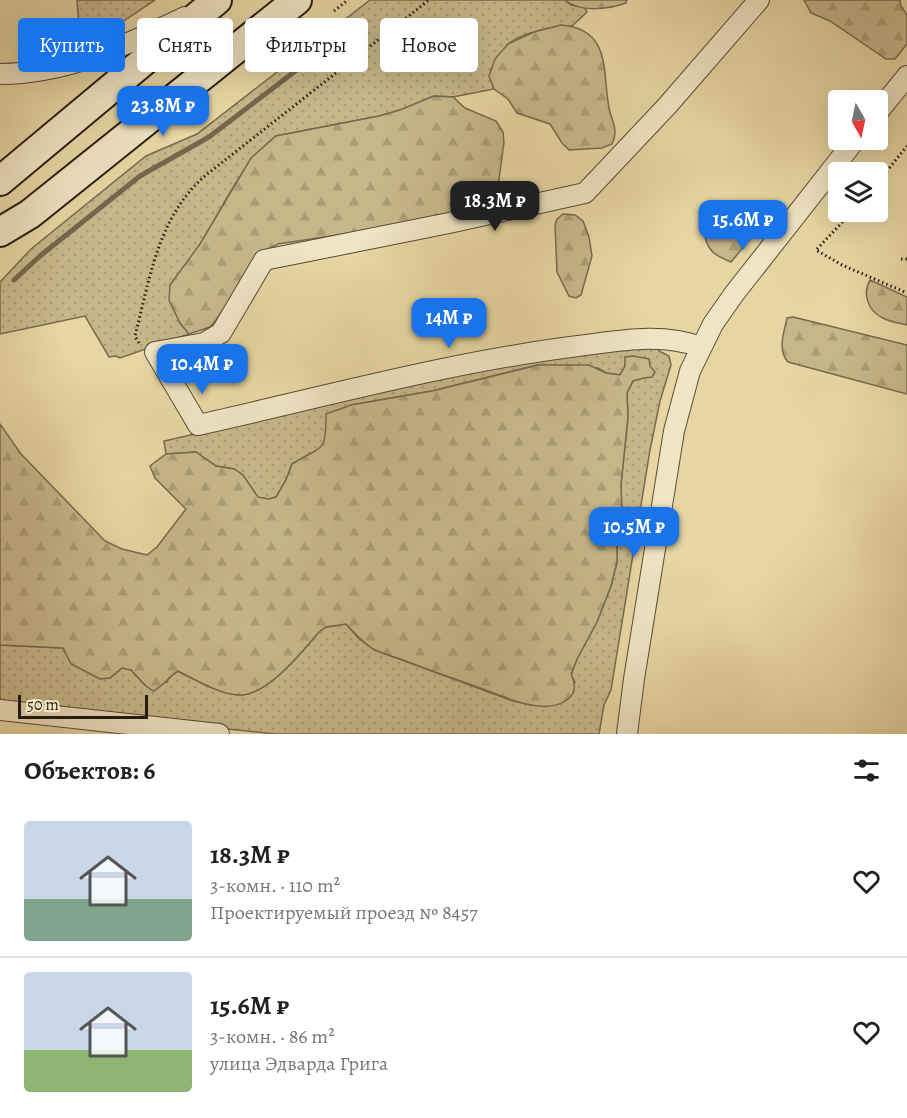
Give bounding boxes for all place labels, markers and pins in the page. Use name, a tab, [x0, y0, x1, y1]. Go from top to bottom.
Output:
pin: 23.8M ₽	[108, 86, 218, 137]
pin: 18.3M ₽	[440, 181, 550, 232]
pin: 15.6M ₽	[688, 200, 798, 251]
pin: 14M ₽	[407, 298, 491, 349]
pin: 10.4M ₽	[147, 344, 257, 395]
pin: 10.5M ₽	[579, 507, 689, 558]

